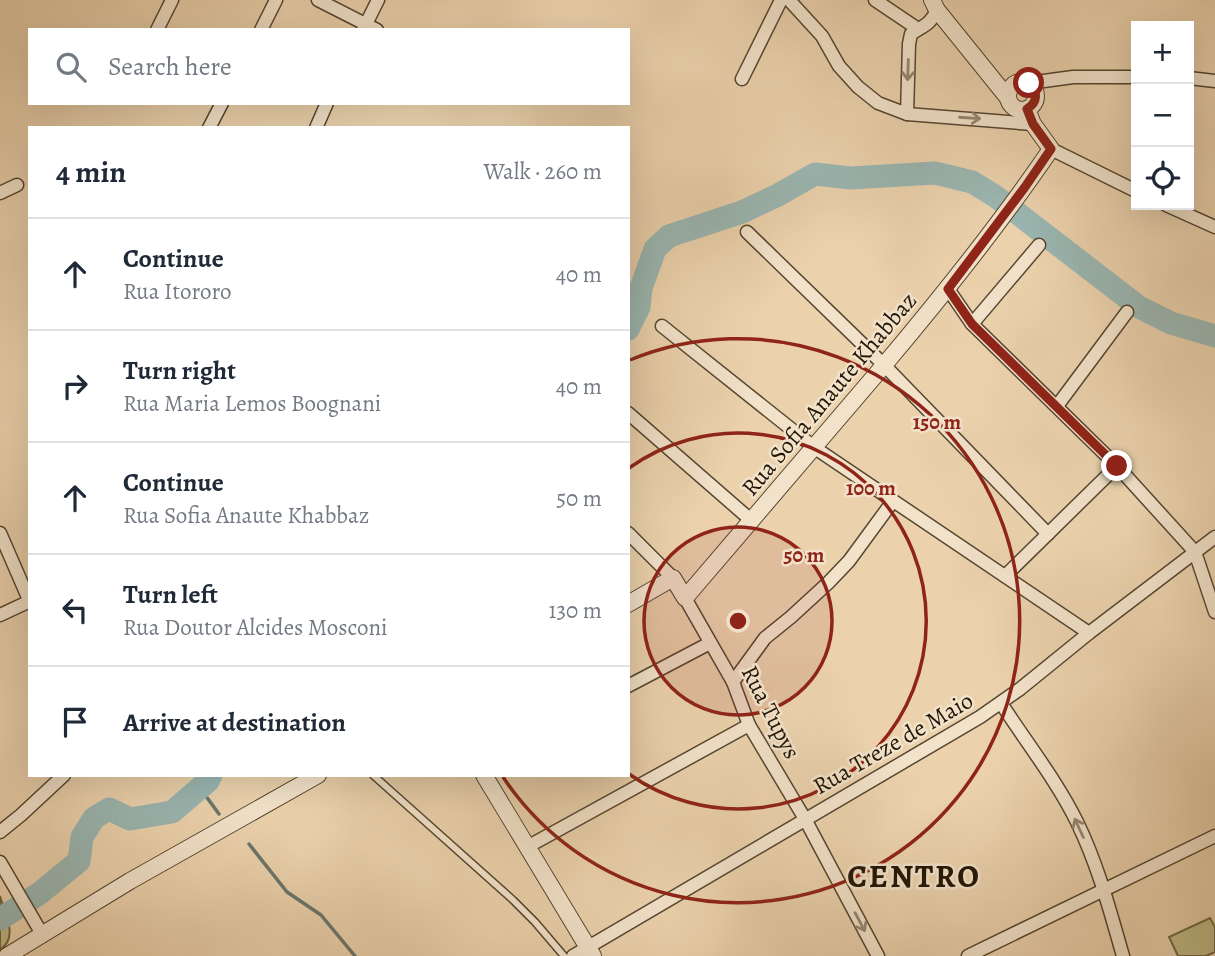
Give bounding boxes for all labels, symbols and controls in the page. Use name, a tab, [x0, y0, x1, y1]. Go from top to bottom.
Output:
map controls	[1131, 21, 1194, 210]
button: +	[1131, 21, 1194, 84]
search box	[28, 28, 630, 105]
icon: search	[52, 48, 90, 86]
text: Search here	[108, 49, 232, 84]
one-way arrow	[901, 58, 914, 81]
route start	[1013, 67, 1044, 98]
button: −	[1131, 84, 1194, 147]
one-way arrow	[958, 112, 981, 125]
button: locate	[1131, 147, 1194, 210]
text: 4 min	[56, 152, 126, 192]
text: Walk · 260 m	[483, 156, 602, 187]
text: Continue	[123, 241, 224, 276]
icon: ahead	[56, 255, 94, 293]
text: 40 m	[556, 259, 602, 290]
text: Rua Itororo	[123, 276, 232, 307]
street label: Rua Sofia Anaute Khabbaz	[734, 285, 924, 503]
text: Turn right	[123, 353, 236, 388]
icon: right	[56, 367, 94, 405]
text: 40 m	[556, 371, 602, 402]
text: Rua Maria Lemos Boognani	[123, 388, 381, 419]
text: 150 m	[913, 408, 962, 436]
route end	[1101, 450, 1132, 481]
text: Continue	[123, 465, 224, 500]
text: 100 m	[846, 474, 896, 502]
icon: ahead	[56, 479, 94, 517]
text: 50 m	[556, 483, 602, 514]
text: Rua Sofia Anaute Khabbaz	[123, 500, 369, 531]
text: 50 m	[784, 541, 825, 569]
text: Turn left	[123, 577, 218, 612]
icon: left	[56, 591, 94, 629]
text: 130 m	[549, 595, 602, 626]
centre of rings	[726, 609, 750, 633]
text: Rua Doutor Alcides Mosconi	[123, 612, 388, 643]
street label: Rua Tupys	[734, 660, 808, 764]
street label: Rua Treze de Maio	[807, 684, 979, 802]
icon: arrive	[56, 703, 94, 741]
text: Arrive at destination	[123, 705, 346, 740]
one-way arrow	[1072, 817, 1085, 839]
district label: CENTRO	[847, 854, 981, 898]
one-way arrow	[853, 912, 867, 932]

